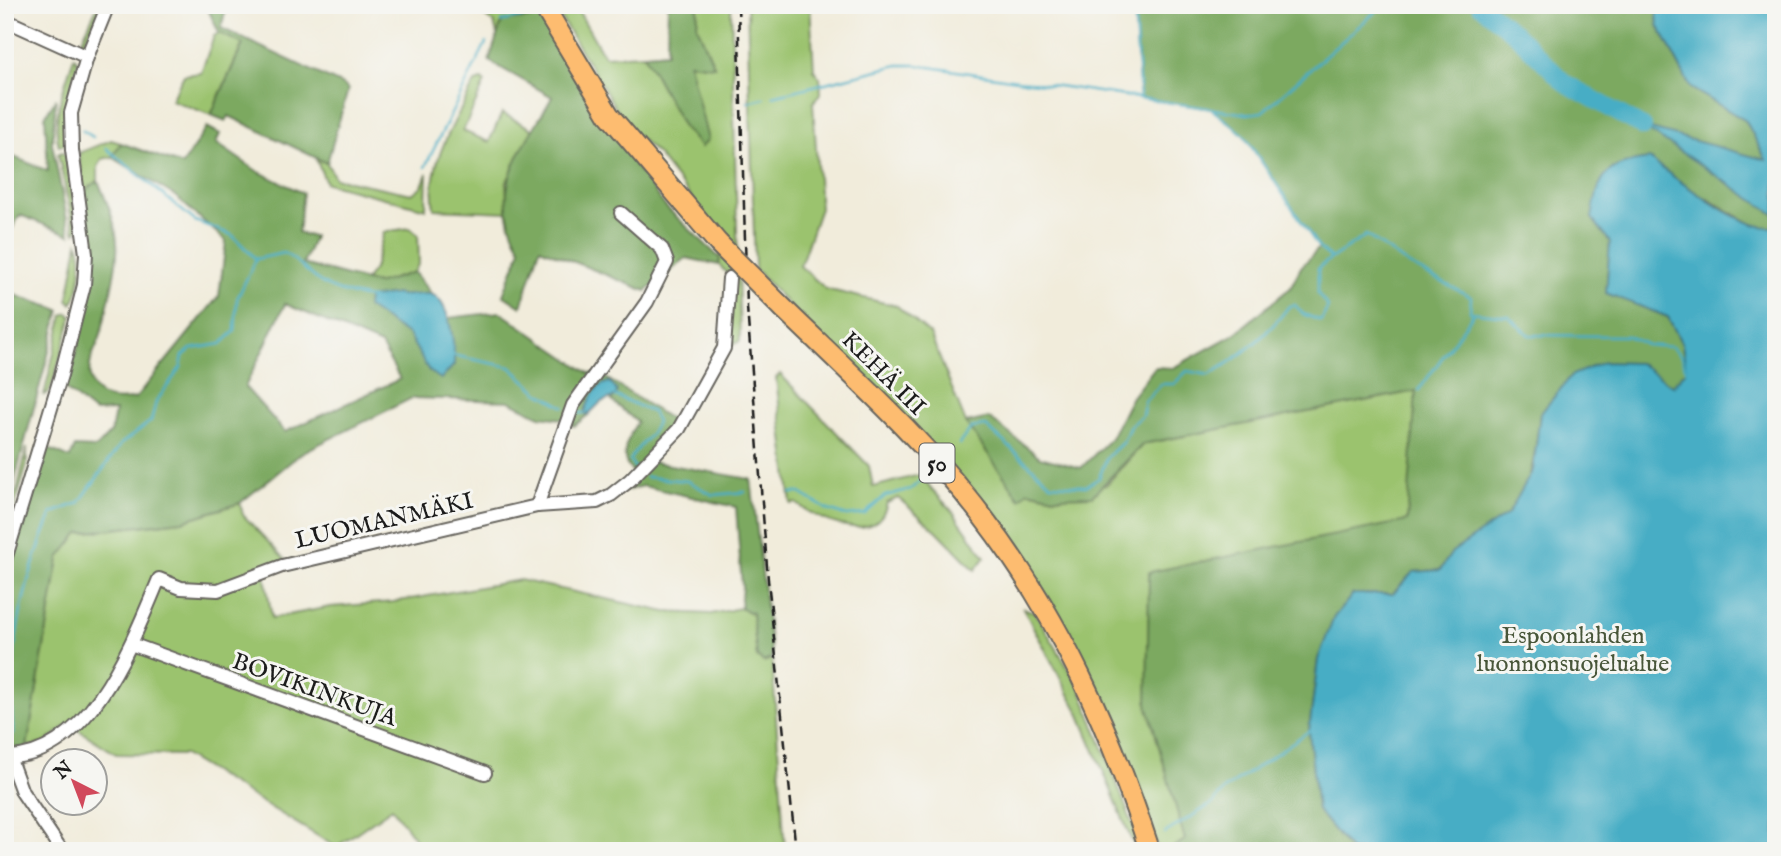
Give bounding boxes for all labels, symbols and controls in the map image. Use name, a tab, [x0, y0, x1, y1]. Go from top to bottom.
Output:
street label: KEHÄ III	[834, 325, 932, 423]
road number: 50	[920, 444, 954, 482]
street label: LUOMANMÄKI	[292, 486, 477, 557]
park label: Espoonlahden luonnonsuojelualue	[1477, 621, 1669, 680]
street label: BOVIKINKUJA	[228, 646, 402, 735]
north arrow	[38, 748, 108, 818]
text: N	[49, 756, 79, 786]

